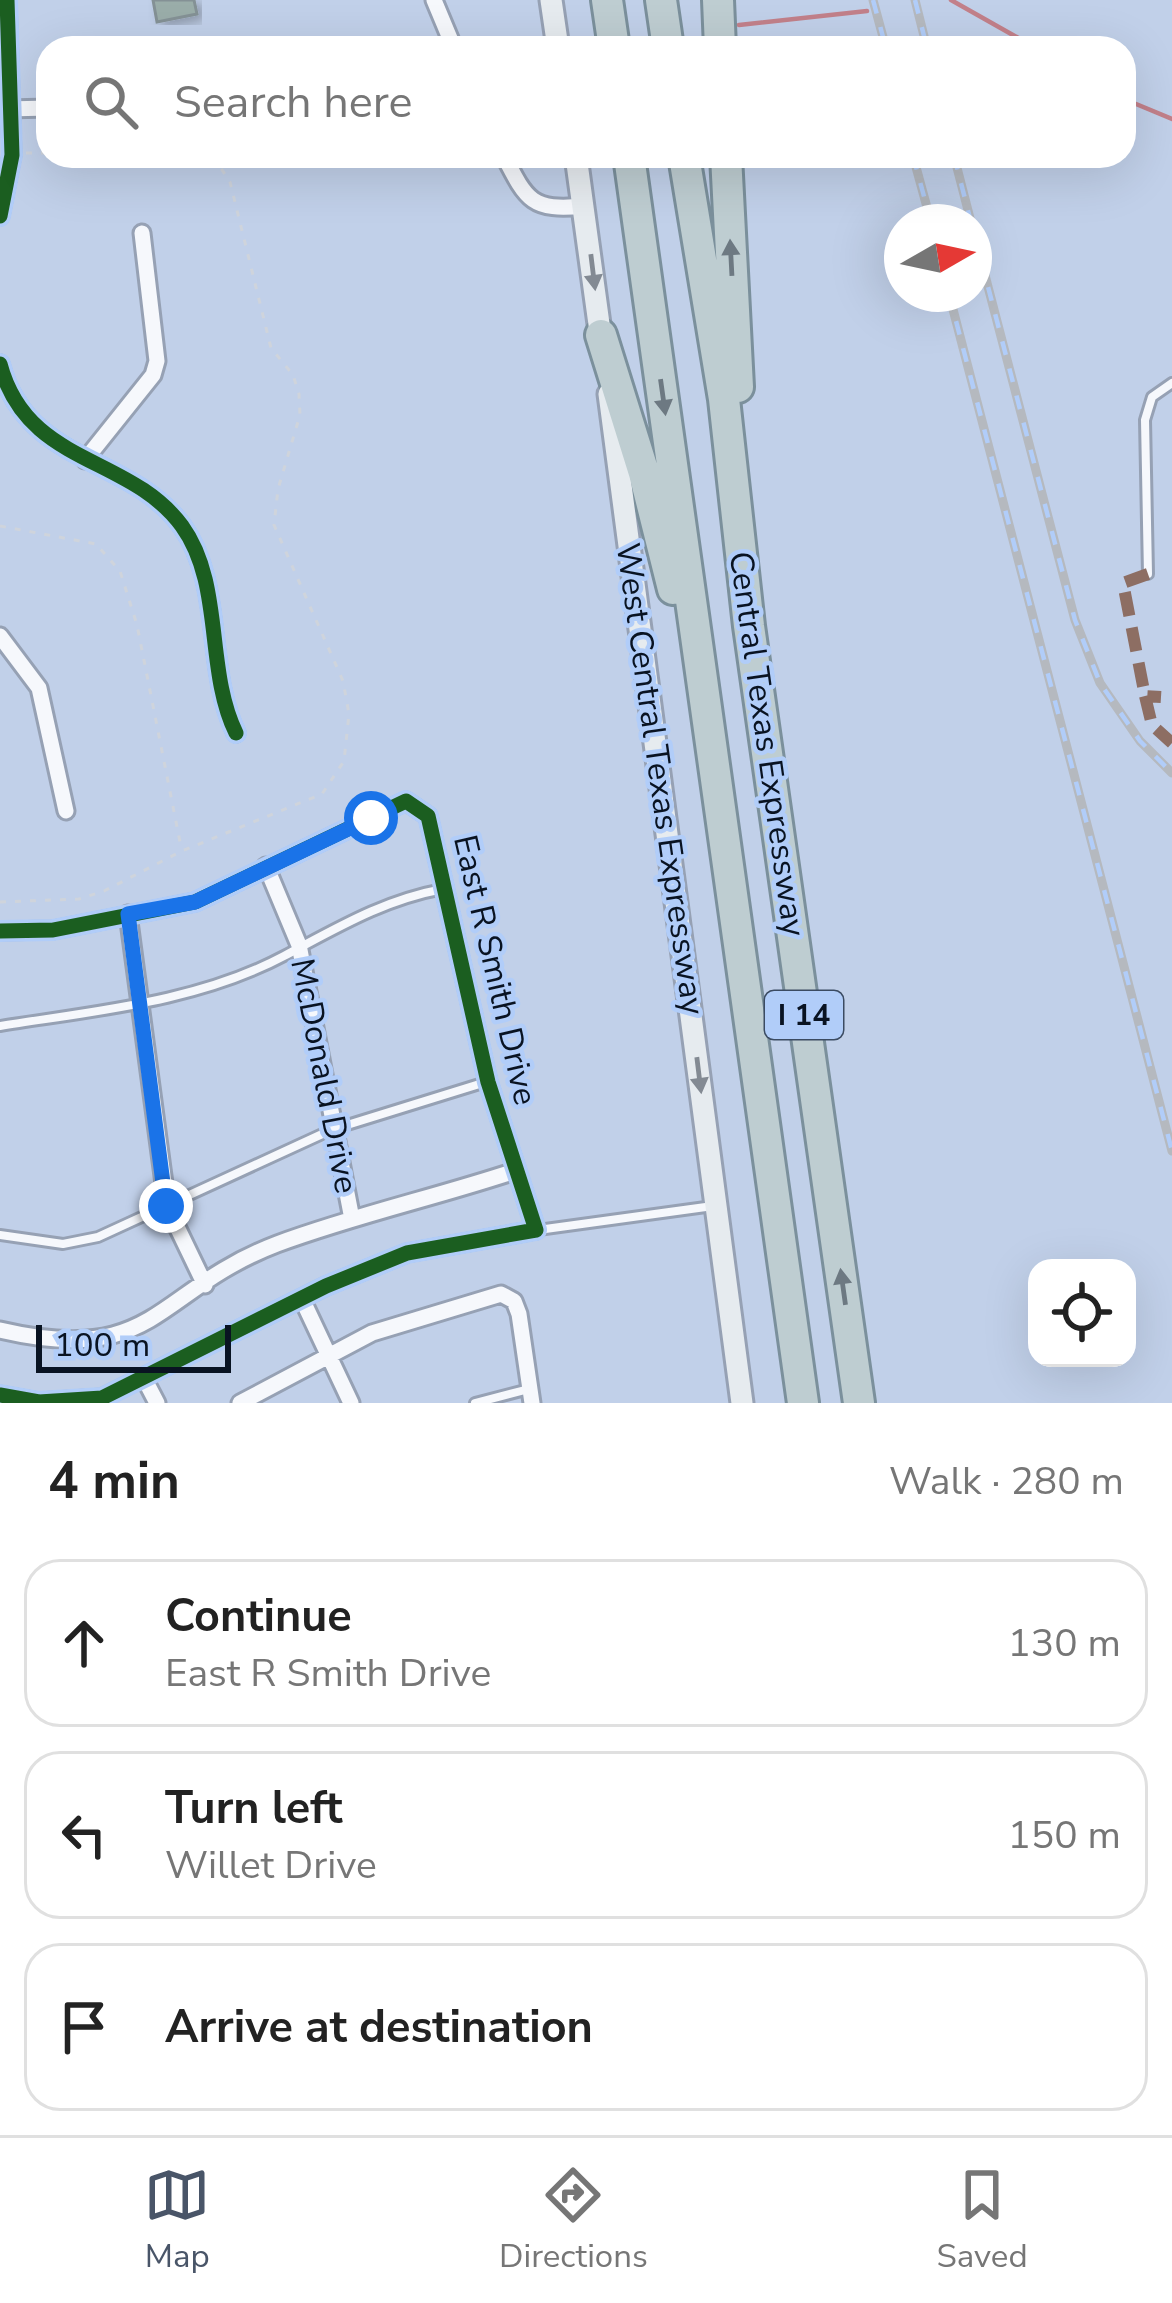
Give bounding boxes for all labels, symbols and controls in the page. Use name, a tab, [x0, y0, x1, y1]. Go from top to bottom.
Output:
search box	[36, 36, 1136, 168]
icon: search	[78, 69, 144, 135]
text: Search here	[174, 72, 413, 133]
north arrow	[884, 204, 992, 312]
one-way arrow	[721, 238, 740, 276]
one-way arrow	[583, 254, 602, 291]
one-way arrow	[654, 378, 673, 416]
street label: West Central Texas Expressway	[605, 540, 715, 1018]
street label: Central Texas Expressway	[718, 549, 816, 939]
route start	[344, 791, 398, 845]
street label: East R Smith Drive	[442, 830, 548, 1110]
street label: McDonald Drive	[279, 955, 369, 1197]
road number: I 14	[765, 991, 843, 1039]
one-way arrow	[690, 1057, 709, 1094]
route end	[139, 1179, 193, 1233]
map controls	[1028, 1259, 1136, 1367]
button: locate	[1028, 1259, 1136, 1367]
one-way arrow	[833, 1268, 852, 1305]
scale bar	[36, 1319, 231, 1372]
text: 100 m	[54, 1323, 150, 1368]
text: 4 min	[48, 1446, 180, 1516]
text: Walk · 280 m	[889, 1455, 1124, 1508]
text: Continue	[165, 1586, 352, 1647]
icon: ahead	[51, 1610, 117, 1676]
text: 130 m	[1007, 1617, 1121, 1670]
text: East R Smith Drive	[165, 1647, 491, 1700]
text: Turn left	[165, 1778, 343, 1839]
icon: left	[51, 1802, 117, 1868]
text: 150 m	[1007, 1809, 1121, 1862]
text: Willet Drive	[165, 1839, 377, 1892]
icon: arrive	[51, 1994, 117, 2060]
text: Arrive at destination	[165, 1997, 593, 2058]
tab: Map	[144, 2162, 210, 2279]
tab: Directions	[499, 2162, 648, 2279]
tab: Saved	[936, 2162, 1028, 2279]

